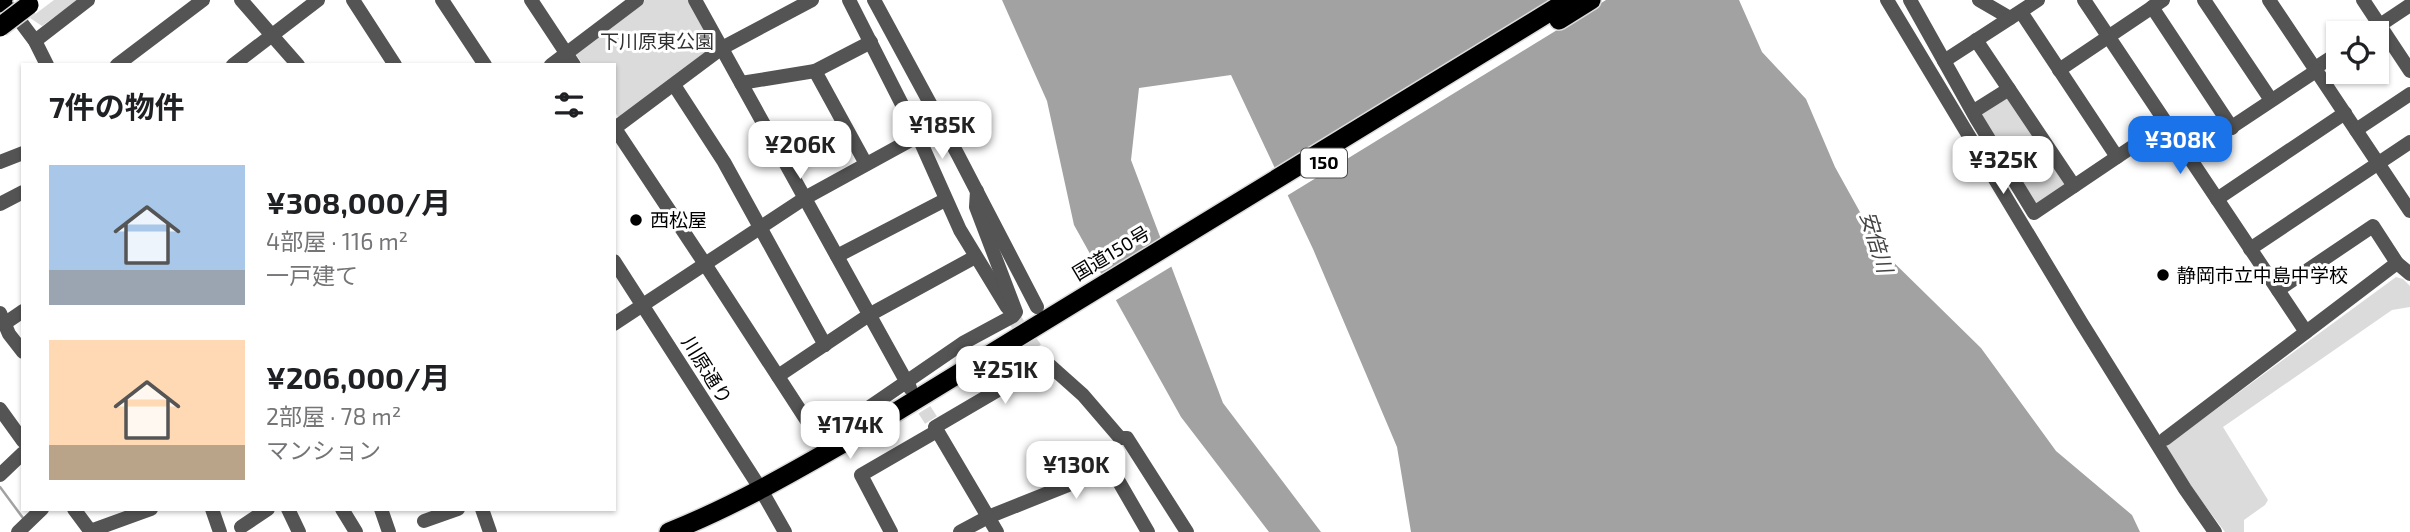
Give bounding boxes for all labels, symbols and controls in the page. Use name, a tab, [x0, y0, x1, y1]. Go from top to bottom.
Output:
map controls	[2326, 21, 2389, 84]
button: locate	[2326, 21, 2389, 84]
park label: 下川原東公園	[600, 29, 714, 52]
icon: filters	[550, 86, 588, 124]
text: 7件の物件	[49, 88, 185, 124]
pin: ¥185K	[893, 102, 991, 161]
text: ¥185K	[909, 110, 975, 138]
pin: ¥308K	[2131, 116, 2229, 176]
pin: ¥206K	[751, 122, 849, 181]
text: ¥308K	[2144, 125, 2216, 153]
text: ¥206K	[764, 130, 836, 158]
pin: ¥325K	[1954, 136, 2052, 196]
text: ¥325K	[1969, 145, 2037, 173]
road number: 150	[1301, 148, 1347, 178]
text: ¥308,000/月	[266, 184, 451, 220]
icon: home	[105, 193, 189, 277]
place label: 西松屋	[650, 208, 707, 231]
water label: 安倍川	[1856, 208, 1899, 277]
marker: 西松屋	[628, 212, 644, 228]
street label: 国道150号	[1068, 221, 1154, 285]
text: 4部屋 · 116 m²	[266, 227, 408, 255]
text: 一戸建て	[266, 261, 358, 289]
place label: 静岡市立中島中学校	[2177, 263, 2348, 286]
marker: 静岡市立中島中学校	[2155, 267, 2171, 283]
street label: 川原通り	[678, 331, 737, 408]
pin: ¥251K	[956, 346, 1054, 406]
text: ¥251K	[972, 355, 1038, 383]
text: ¥206,000/月	[266, 359, 451, 395]
icon: home	[105, 368, 189, 452]
text: 2部屋 · 78 m²	[266, 402, 401, 430]
pin: ¥174K	[801, 402, 899, 461]
text: ¥174K	[817, 410, 883, 438]
text: マンション	[266, 436, 381, 464]
pin: ¥130K	[1027, 442, 1125, 501]
text: ¥130K	[1042, 450, 1110, 478]

